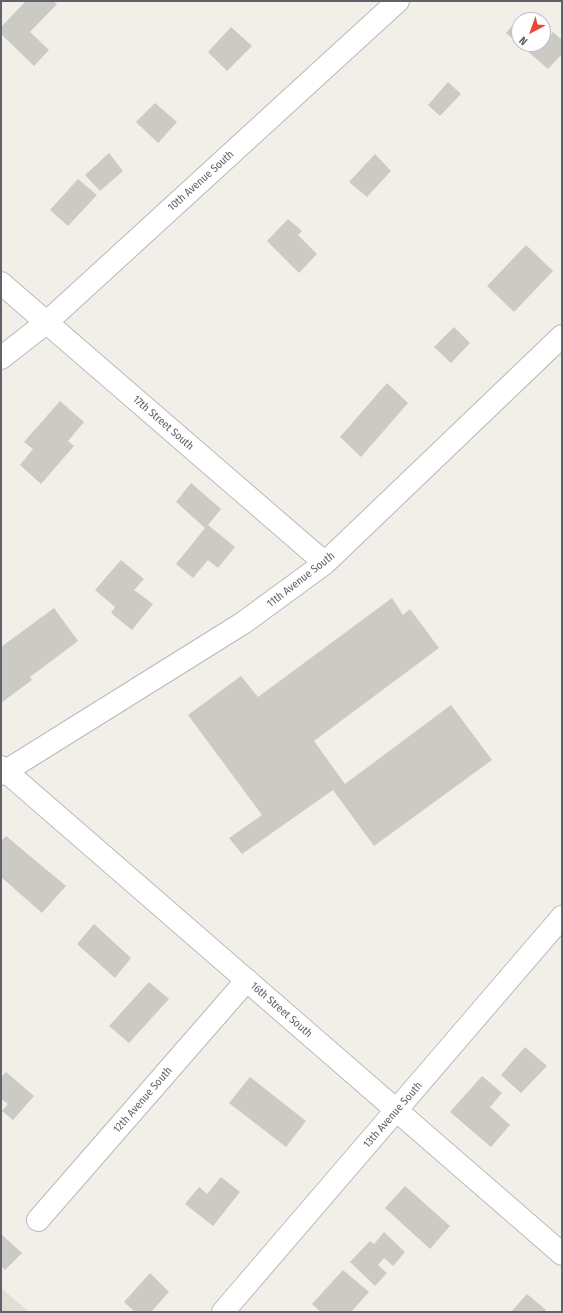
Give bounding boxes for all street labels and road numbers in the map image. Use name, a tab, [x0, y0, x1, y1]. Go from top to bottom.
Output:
street label: 10th Avenue South	[165, 148, 237, 214]
street label: 17th Street South	[130, 393, 196, 453]
street label: 11th Avenue South	[264, 549, 338, 611]
street label: 16th Street South	[247, 980, 315, 1040]
street label: 12th Avenue South	[111, 1064, 175, 1136]
street label: 13th Avenue South	[361, 1079, 425, 1151]

